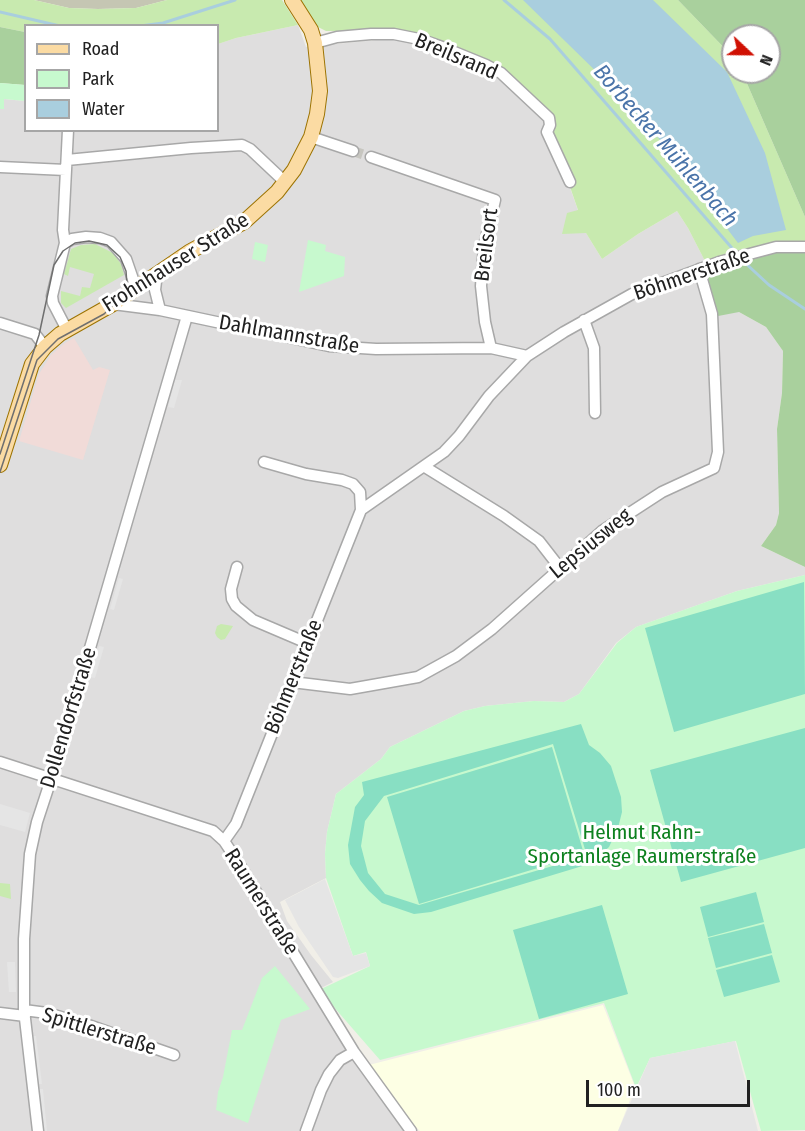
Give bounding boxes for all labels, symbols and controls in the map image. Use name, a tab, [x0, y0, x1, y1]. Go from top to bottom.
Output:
legend	[24, 24, 219, 132]
north arrow	[721, 24, 781, 84]
street label: Breilsrand	[411, 28, 501, 86]
text: Road	[82, 38, 119, 60]
text: N	[756, 52, 777, 68]
water label: Borbecker Mühlenbach	[587, 59, 743, 233]
text: Park	[82, 68, 114, 90]
text: Water	[82, 98, 125, 120]
street label: Breilsort	[470, 207, 504, 283]
street label: Frohnhauser Straße	[98, 208, 254, 318]
street label: Böhmerstraße	[630, 243, 754, 307]
street label: Dahlmannstraße	[217, 310, 361, 360]
street label: Lepsiusweg	[545, 503, 637, 585]
street label: Böhmerstraße	[260, 616, 328, 738]
street label: Dollendorfstraße	[36, 644, 102, 792]
park label: Helmut Rahn- Sportanlage Raumerstraße	[528, 820, 756, 870]
street label: Raumerstraße	[218, 844, 304, 960]
street label: Spittlerstraße	[39, 1003, 159, 1061]
scale bar	[589, 1068, 752, 1106]
text: 100 m	[597, 1079, 641, 1101]

